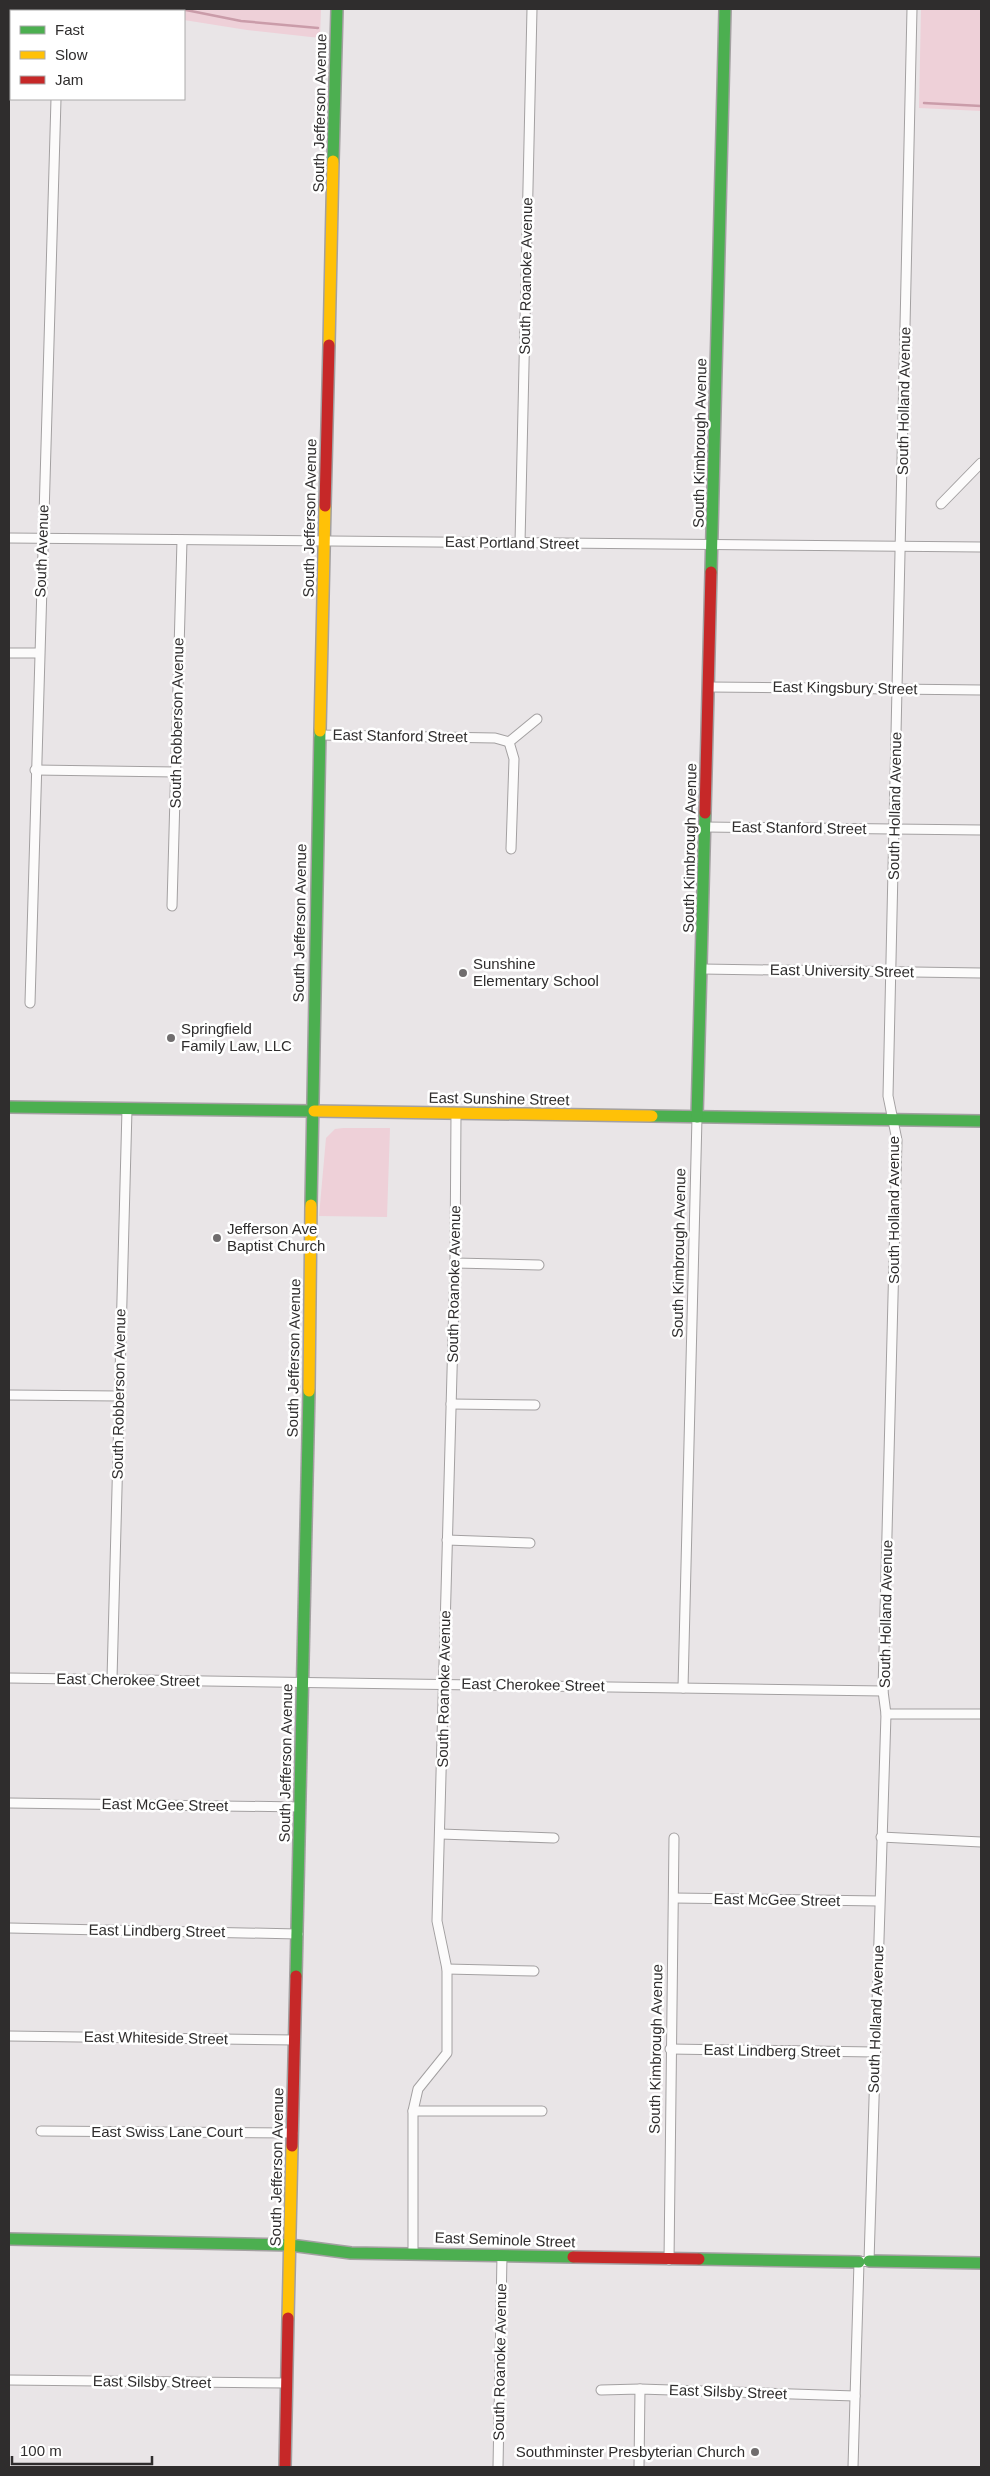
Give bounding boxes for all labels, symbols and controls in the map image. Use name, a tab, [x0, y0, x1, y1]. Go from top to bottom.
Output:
legend	[10, 10, 185, 100]
text: Fast	[55, 21, 85, 38]
street label: South Jefferson Avenue	[310, 33, 329, 193]
text: Slow	[55, 46, 88, 63]
text: Jam	[55, 71, 83, 88]
street label: South Roanoke Avenue	[516, 197, 535, 355]
street label: South Holland Avenue	[894, 327, 913, 475]
street label: South Kimbrough Avenue	[690, 358, 709, 528]
street label: South Jefferson Avenue	[300, 438, 319, 598]
street label: South Avenue	[31, 504, 52, 598]
street label: East Portland Street	[445, 533, 580, 552]
street label: South Robberson Avenue	[167, 638, 186, 808]
street label: East Kingsbury Street	[772, 678, 919, 697]
street label: East Stanford Street	[332, 726, 469, 745]
street label: South Holland Avenue	[885, 732, 904, 880]
street label: South Kimbrough Avenue	[680, 763, 699, 933]
street label: East Stanford Street	[731, 818, 868, 837]
street label: South Jefferson Avenue	[290, 843, 309, 1003]
place label: Sunshine Elementary School	[473, 955, 599, 989]
street label: East University Street	[770, 961, 915, 980]
marker: Sunshine Elementary School	[457, 967, 469, 979]
place label: Springfield Family Law, LLC	[181, 1020, 292, 1054]
marker: Springfield Family Law, LLC	[165, 1032, 177, 1044]
street label: East Sunshine Street	[428, 1089, 570, 1108]
street label: South Holland Avenue	[885, 1136, 902, 1284]
street label: South Kimbrough Avenue	[669, 1168, 688, 1338]
street label: South Roanoke Avenue	[444, 1205, 463, 1363]
place label: Jefferson Ave Baptist Church	[227, 1220, 325, 1254]
marker: Jefferson Ave Baptist Church	[211, 1232, 223, 1244]
street label: South Jefferson Avenue	[284, 1278, 303, 1438]
street label: South Robberson Avenue	[109, 1309, 128, 1479]
street label: South Holland Avenue	[876, 1540, 895, 1688]
street label: South Roanoke Avenue	[434, 1610, 453, 1768]
street label: East Cherokee Street	[56, 1670, 201, 1689]
street label: East Cherokee Street	[461, 1675, 606, 1694]
street label: South Jefferson Avenue	[276, 1683, 295, 1843]
street label: East McGee Street	[102, 1795, 229, 1814]
street label: East McGee Street	[714, 1890, 841, 1909]
street label: East Lindberg Street	[88, 1921, 226, 1940]
street label: South Holland Avenue	[864, 1945, 887, 2093]
street label: South Kimbrough Avenue	[646, 1964, 665, 2134]
street label: East Whiteside Street	[84, 2028, 229, 2047]
street label: East Lindberg Street	[703, 2041, 841, 2060]
street label: South Jefferson Avenue	[267, 2087, 286, 2247]
street label: East Swiss Lane Court	[91, 2123, 244, 2140]
street label: East Seminole Street	[434, 2229, 577, 2250]
street label: South Roanoke Avenue	[490, 2283, 509, 2441]
street label: East Silsby Street	[93, 2372, 212, 2391]
street label: East Silsby Street	[669, 2381, 788, 2402]
scale bar	[12, 2434, 152, 2466]
text: 100 m	[20, 2442, 62, 2459]
place label: Southminster Presbyterian Church	[516, 2443, 745, 2460]
marker: Southminster Presbyterian Church	[749, 2446, 761, 2458]

